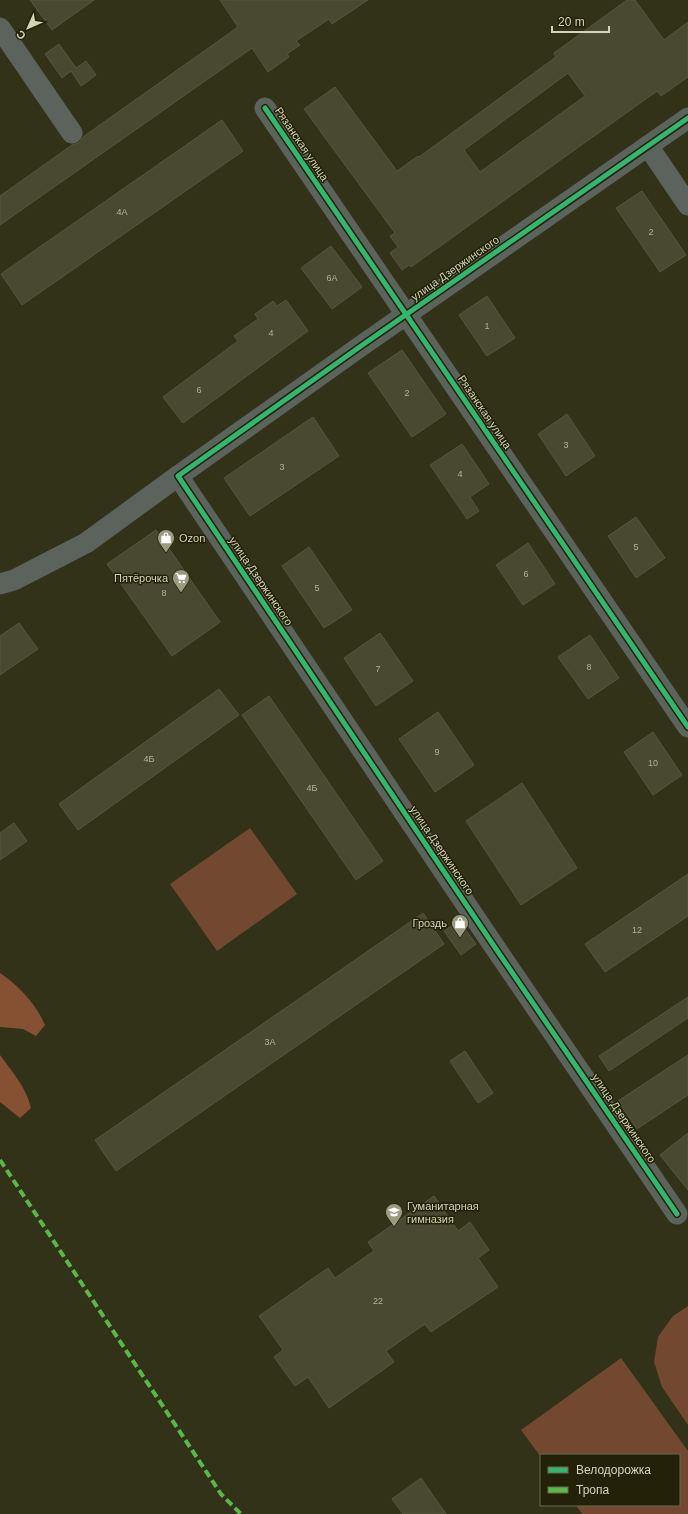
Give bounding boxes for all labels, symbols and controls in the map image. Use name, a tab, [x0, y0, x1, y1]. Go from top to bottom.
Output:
north arrow	[8, 8, 48, 48]
scale bar	[552, 8, 609, 34]
text: 20 m	[558, 15, 585, 29]
text: С	[14, 28, 28, 42]
street label: Рязанская улица	[273, 105, 332, 184]
house number: 4А	[116, 207, 128, 217]
house number: 2	[648, 227, 654, 237]
street label: улица Дзержинского	[409, 233, 501, 303]
house number: 6А	[326, 273, 338, 283]
house number: 1	[484, 321, 490, 331]
house number: 4	[268, 328, 274, 338]
street label: Рязанская улица	[456, 373, 515, 452]
house number: 6	[196, 385, 202, 395]
house number: 2	[404, 388, 410, 398]
house number: 3	[563, 440, 569, 450]
house number: 3	[279, 462, 285, 472]
house number: 4	[457, 469, 463, 479]
shop icon: Ozon	[156, 528, 176, 553]
place label: Ozon	[179, 532, 205, 544]
street label: улица Дзержинского	[227, 534, 295, 628]
house number: 5	[633, 542, 639, 552]
supermarket icon: Пятёрочка	[171, 568, 191, 593]
house number: 6	[523, 569, 529, 579]
place label: Пятёрочка	[114, 572, 169, 584]
house number: 5	[314, 583, 320, 593]
house number: 8	[161, 588, 167, 598]
house number: 8	[586, 662, 592, 672]
house number: 7	[375, 664, 381, 674]
house number: 9	[434, 747, 440, 757]
house number: 4Б	[144, 754, 155, 764]
house number: 10	[648, 758, 658, 768]
house number: 4Б	[307, 783, 318, 793]
street label: улица Дзержинского	[408, 803, 476, 897]
shop icon: Гроздь	[450, 913, 470, 938]
place label: Гроздь	[413, 917, 447, 929]
house number: 12	[632, 925, 642, 935]
house number: 3А	[264, 1037, 276, 1047]
street label: улица Дзержинского	[590, 1071, 658, 1165]
place label: Гуманитарная гимназия	[407, 1200, 479, 1225]
school or university icon: Гуманитарная гимназия	[384, 1202, 404, 1227]
house number: 22	[373, 1296, 383, 1306]
legend	[540, 1454, 680, 1506]
text: Велодорожка	[576, 1463, 651, 1477]
text: Тропа	[576, 1483, 610, 1497]

